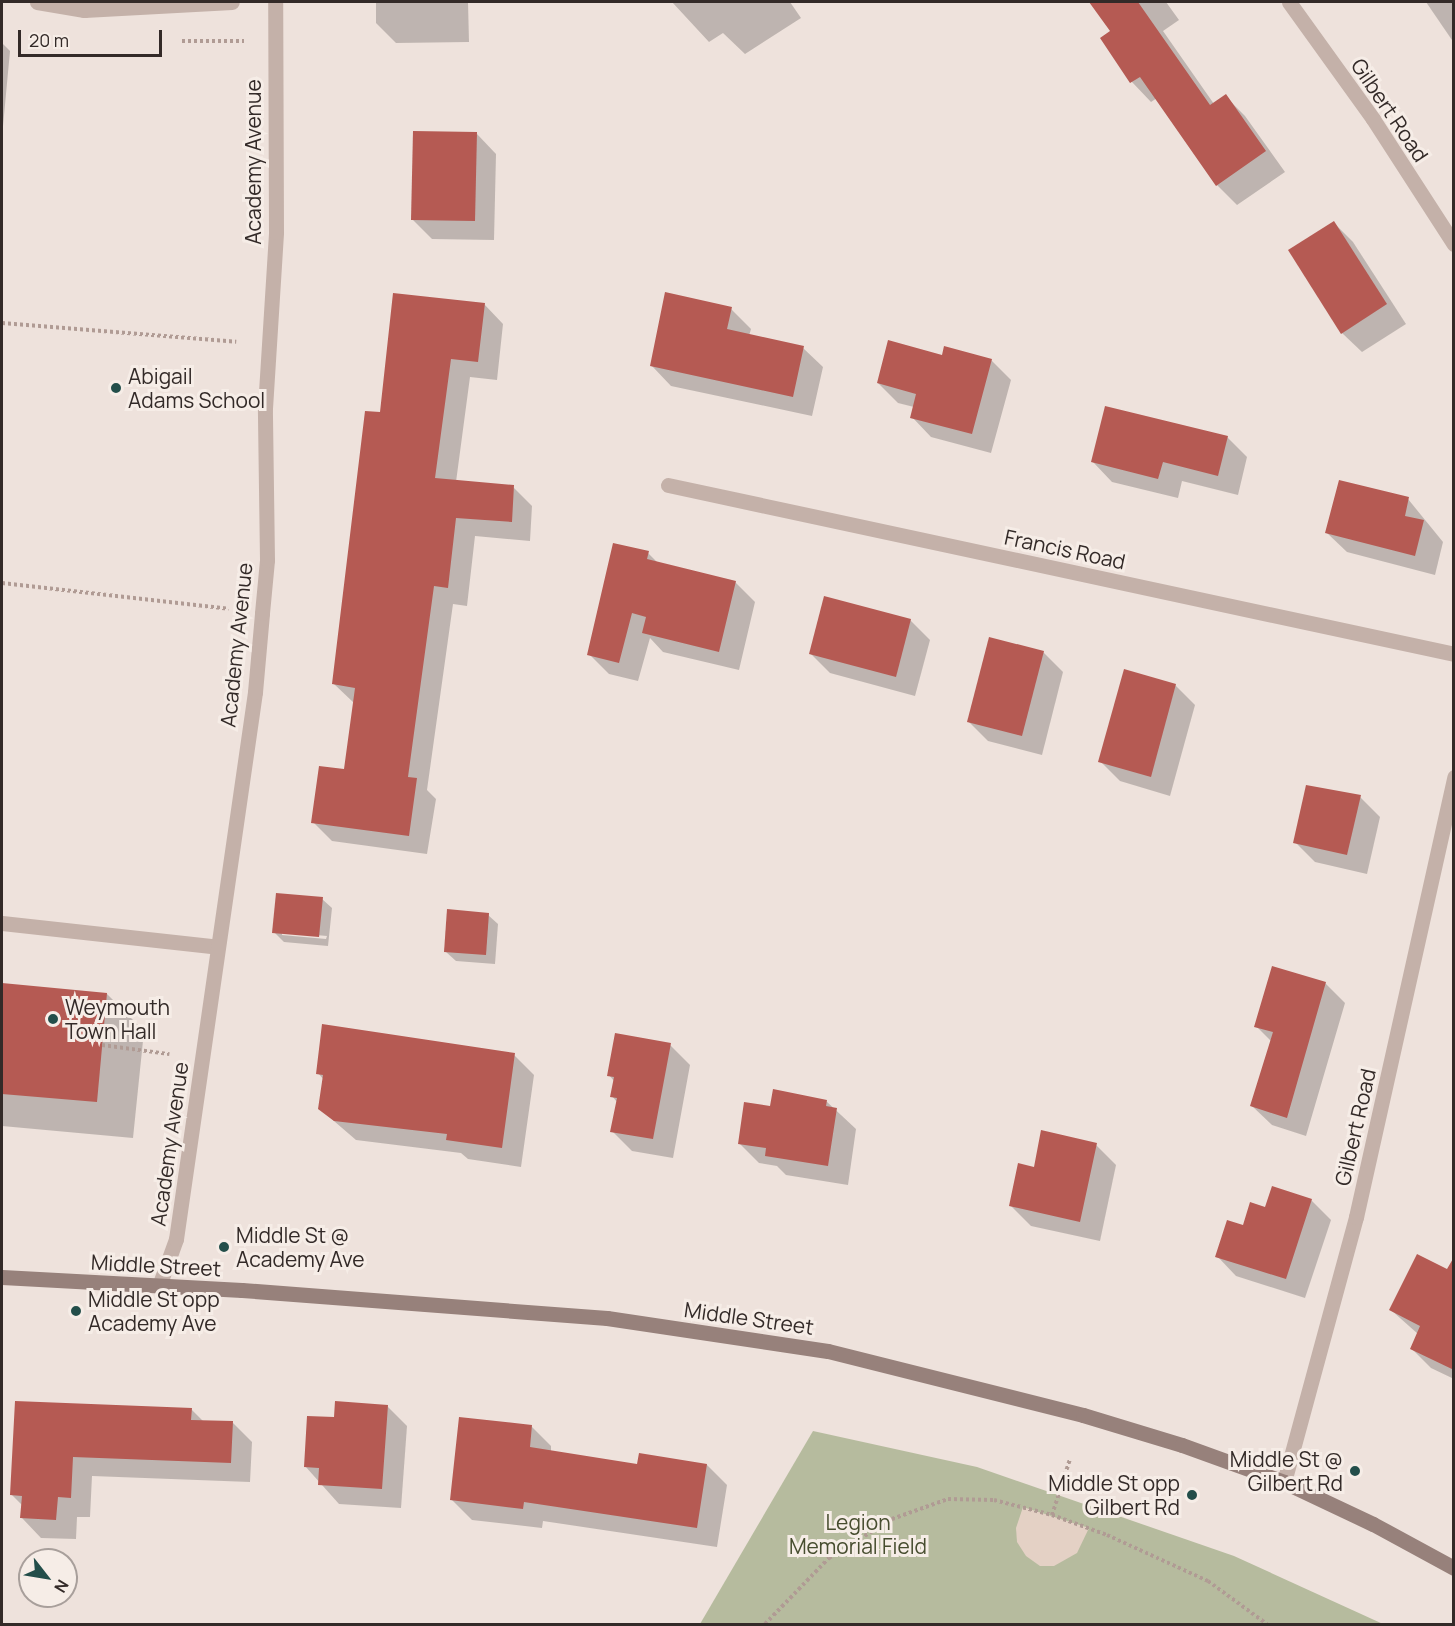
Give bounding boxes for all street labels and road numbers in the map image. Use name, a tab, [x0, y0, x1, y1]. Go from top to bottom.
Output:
street label: Gilbert Road	[1346, 54, 1434, 166]
street label: Academy Avenue	[240, 79, 266, 245]
street label: Francis Road	[1002, 524, 1128, 574]
street label: Academy Avenue	[215, 561, 257, 729]
street label: Academy Avenue	[145, 1060, 193, 1228]
street label: Gilbert Road	[1329, 1066, 1381, 1188]
street label: Middle Street	[90, 1249, 222, 1281]
street label: Middle Street	[683, 1296, 815, 1340]

